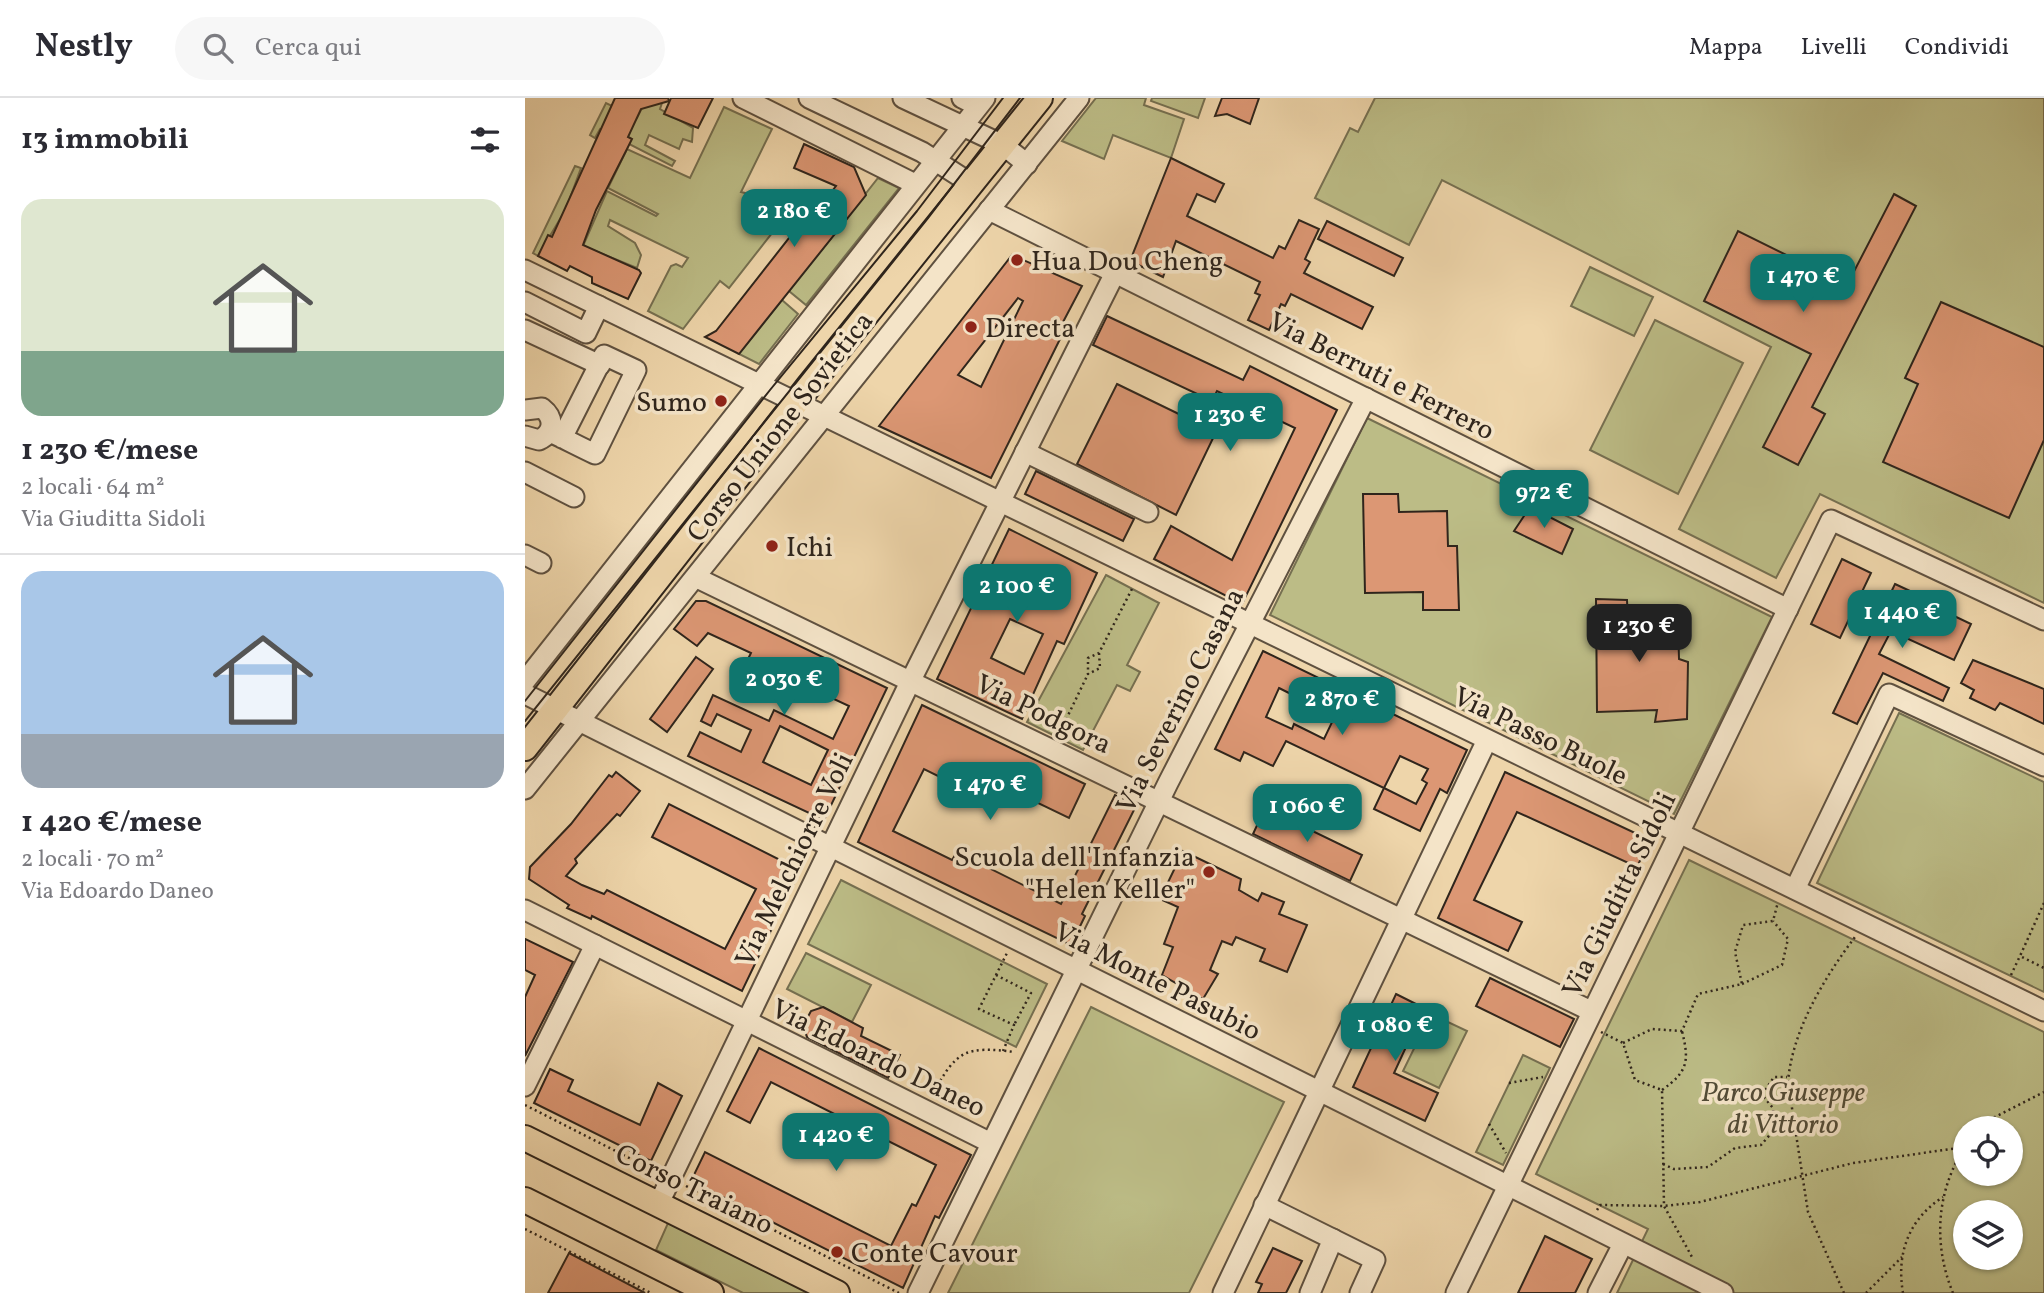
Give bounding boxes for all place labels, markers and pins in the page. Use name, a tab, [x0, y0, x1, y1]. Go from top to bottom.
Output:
pin: 2 180 €	[729, 190, 859, 249]
place label: Hua Dou Cheng	[1031, 243, 1223, 282]
marker: Hua Dou Cheng	[1009, 252, 1025, 268]
pin: 1 470 €	[1738, 254, 1868, 314]
place label: Directa	[985, 310, 1075, 349]
marker: Directa	[963, 319, 979, 335]
place label: Sumo	[636, 384, 707, 423]
marker: Sumo	[713, 393, 729, 409]
pin: 1 230 €	[1165, 394, 1295, 453]
pin: 972 €	[1495, 470, 1593, 530]
place label: Ichi	[786, 529, 833, 568]
marker: Ichi	[764, 538, 780, 554]
pin: 2 100 €	[952, 564, 1082, 624]
pin: 1 440 €	[1837, 590, 1967, 650]
pin: 1 230 €	[1574, 604, 1704, 664]
pin: 2 030 €	[719, 658, 849, 717]
pin: 2 870 €	[1277, 678, 1407, 737]
pin: 1 470 €	[925, 762, 1055, 822]
pin: 1 060 €	[1242, 784, 1372, 844]
place label: Scuola dell'Infanzia "Helen Keller"	[954, 839, 1195, 910]
marker: Scuola dell'Infanzia "Helen Keller"	[1201, 864, 1217, 880]
pin: 1 080 €	[1330, 1004, 1460, 1063]
pin: 1 420 €	[771, 1114, 901, 1173]
place label: Conte Cavour	[851, 1235, 1018, 1274]
marker: Conte Cavour	[829, 1244, 845, 1260]

